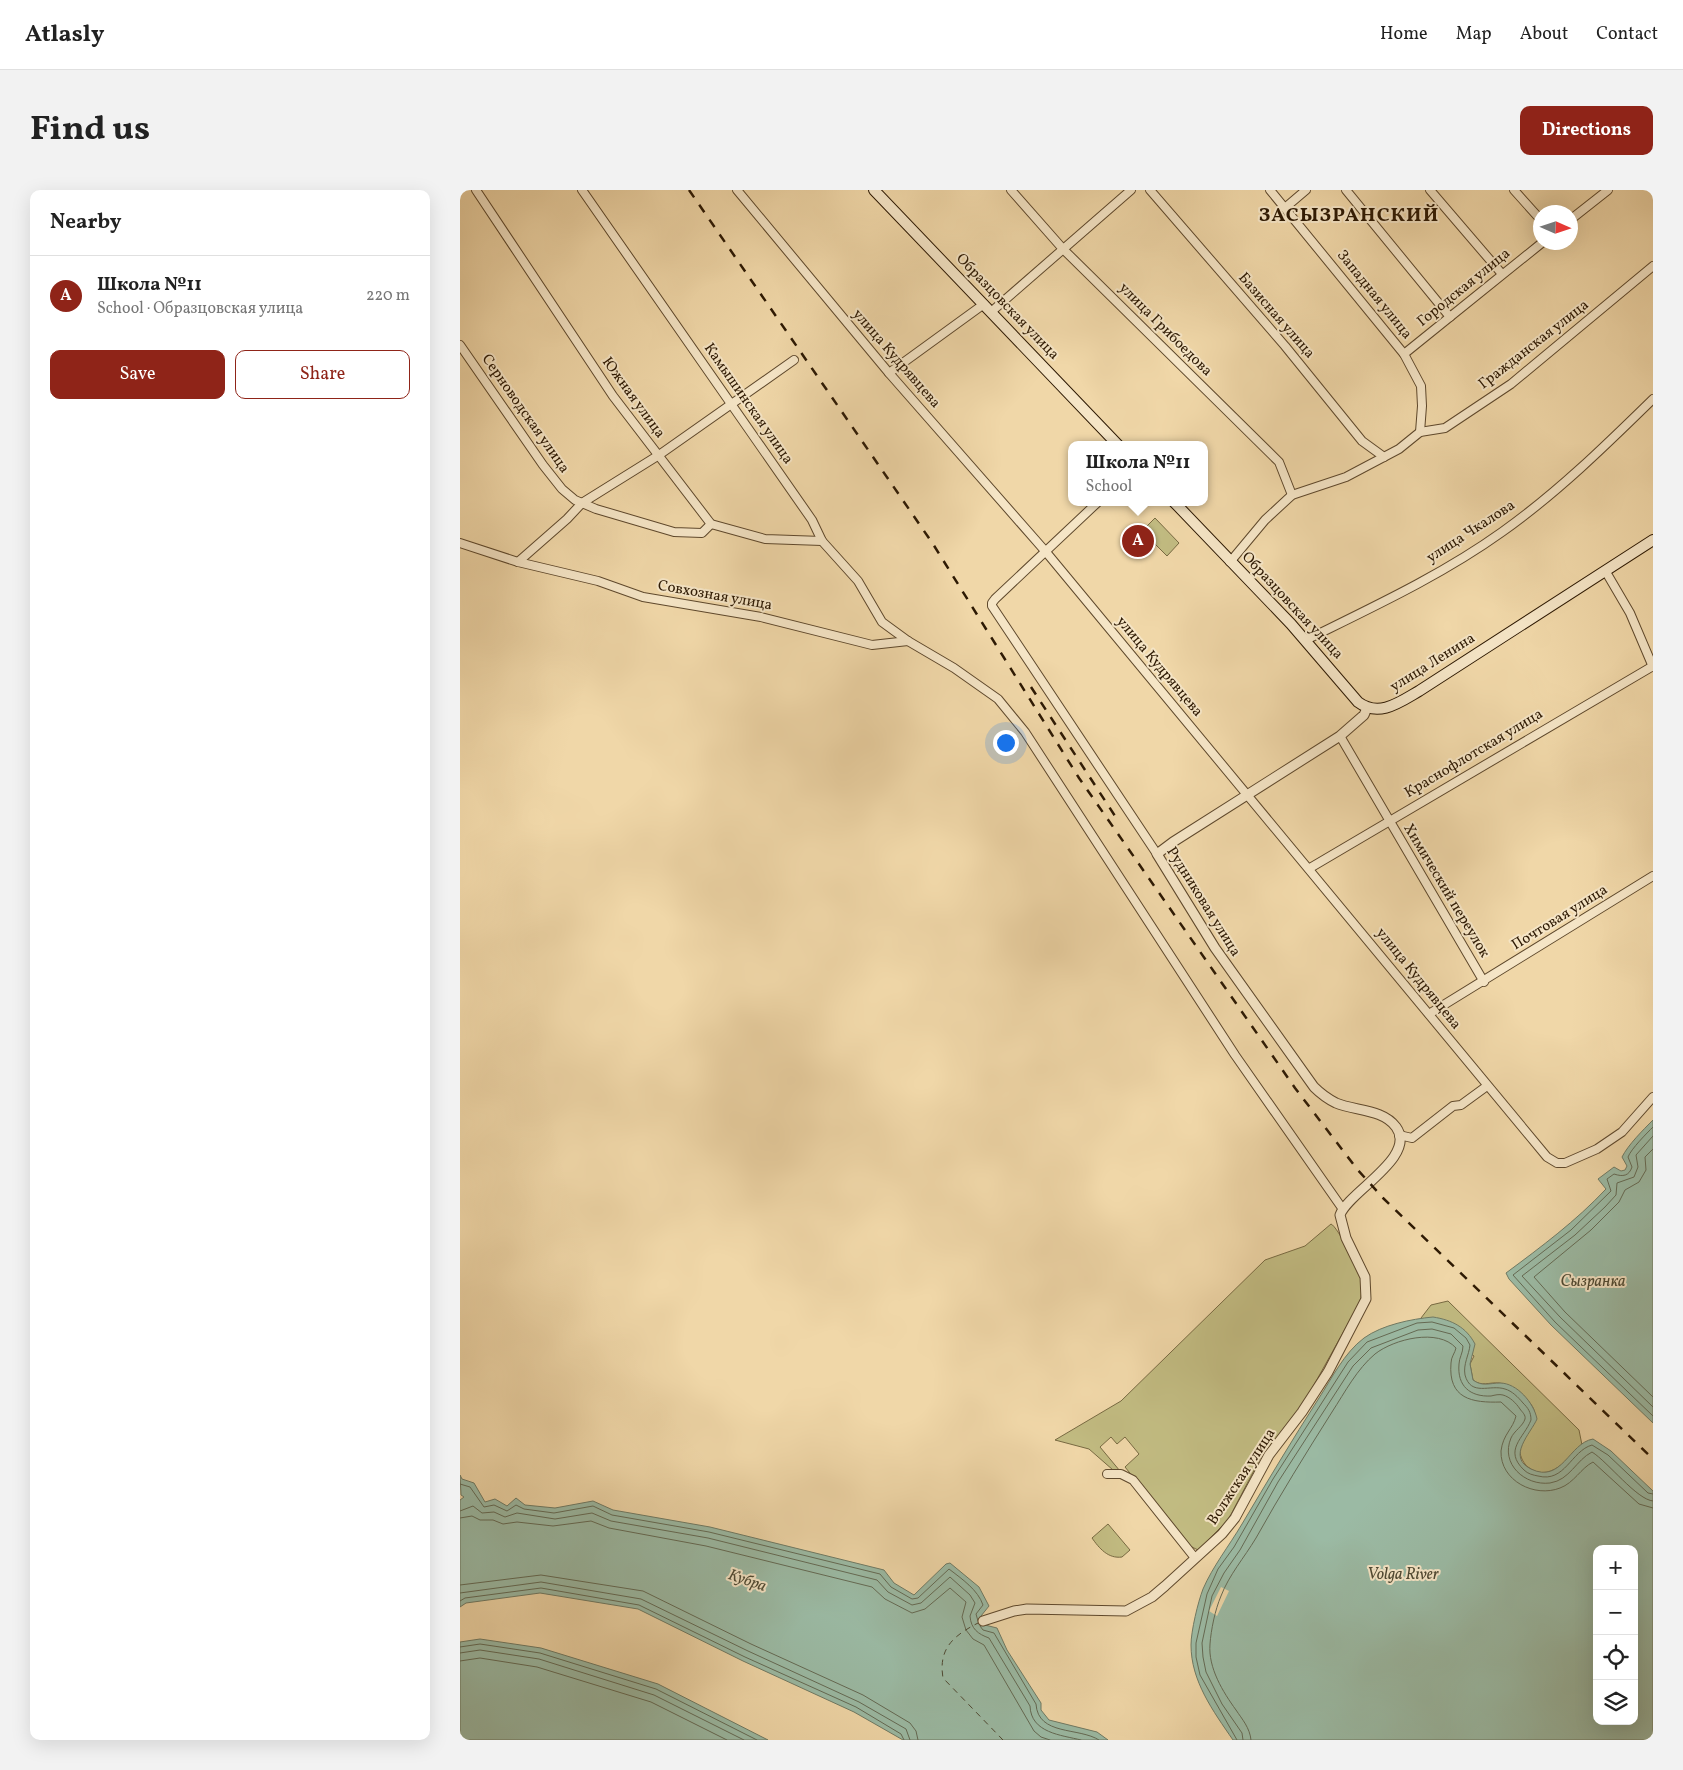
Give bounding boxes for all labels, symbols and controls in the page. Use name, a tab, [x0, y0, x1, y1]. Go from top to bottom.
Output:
text: Atlasly	[25, 18, 104, 52]
text: Home	[1380, 22, 1428, 47]
text: Map	[1456, 22, 1492, 47]
text: About	[1520, 22, 1568, 47]
text: Contact	[1596, 22, 1658, 47]
text: Find us	[30, 106, 150, 154]
button: Directions	[1520, 106, 1653, 155]
district label: ЗАСЫЗРАНСКИЙ	[1259, 202, 1439, 230]
north arrow	[1533, 205, 1578, 250]
text: Nearby	[50, 208, 121, 237]
street label: Городская улица	[1413, 244, 1515, 332]
street label: Западная улица	[1331, 246, 1417, 344]
street label: Образцовская улица	[951, 249, 1063, 365]
street label: Базисная улица	[1233, 268, 1319, 364]
text: Школа №11	[97, 272, 202, 298]
street label: улица Грибоедова	[1113, 278, 1217, 382]
text: A	[60, 285, 72, 307]
text: 220 m	[366, 285, 410, 307]
street label: Гражданская улица	[1474, 295, 1594, 395]
text: School · Образцовская улица	[97, 298, 303, 320]
street label: улица Кудрявцева	[847, 305, 945, 413]
street label: Камышинская улица	[698, 339, 798, 469]
button: Save	[50, 350, 225, 399]
button: Share	[235, 350, 410, 399]
street label: Серноводская улица	[476, 350, 574, 478]
street label: Южная улица	[596, 353, 670, 443]
popup	[1068, 441, 1208, 506]
text: Школа №11	[1086, 450, 1190, 476]
text: School	[1086, 476, 1132, 498]
street label: улица Чкалова	[1423, 495, 1519, 569]
pin: A	[1122, 522, 1154, 560]
street label: Образцовская улица	[1236, 547, 1348, 665]
street label: Совхозная улица	[656, 576, 774, 616]
street label: улица Кудрявцева	[1111, 612, 1207, 722]
street label: улица Ленина	[1386, 628, 1480, 698]
street label: Краснофлотская улица	[1401, 704, 1547, 804]
your location	[993, 730, 1019, 756]
street label: Химический переулок	[1398, 820, 1494, 962]
street label: Рудниковая улица	[1161, 843, 1245, 961]
street label: Почтовая улица	[1508, 880, 1612, 956]
street label: улица Кудрявцева	[1370, 924, 1466, 1034]
water label: Сызранка	[1560, 1271, 1626, 1293]
street label: Волжская улица	[1203, 1425, 1281, 1529]
map controls	[1593, 1545, 1638, 1725]
button: +	[1593, 1545, 1638, 1590]
water label: Кубра	[725, 1564, 770, 1598]
water label: Volga River	[1367, 1564, 1440, 1586]
button: −	[1593, 1590, 1638, 1635]
button: locate	[1593, 1635, 1638, 1680]
button: layers	[1593, 1680, 1638, 1725]

